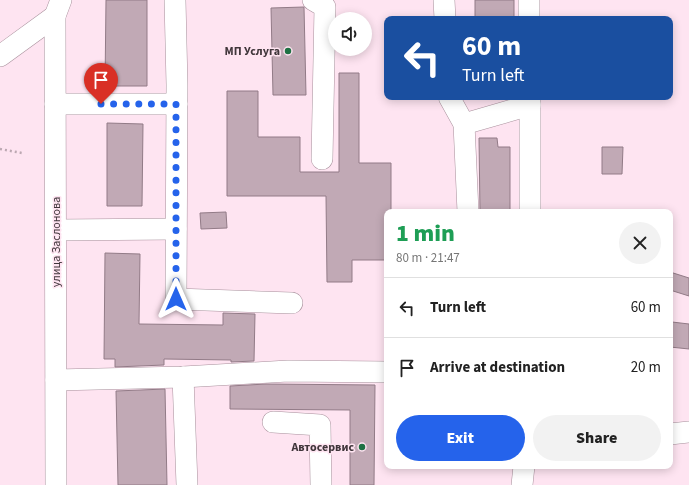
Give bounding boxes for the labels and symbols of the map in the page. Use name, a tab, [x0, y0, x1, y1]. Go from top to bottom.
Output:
place label: МП Услуга	[224, 43, 280, 60]
marker: МП Услуга	[283, 46, 293, 56]
pin	[84, 63, 118, 104]
street label: улица Заслонова	[48, 197, 65, 287]
position arrow	[155, 278, 197, 320]
place label: Автосервис	[290, 439, 354, 456]
marker: Автосервис	[357, 442, 367, 452]

